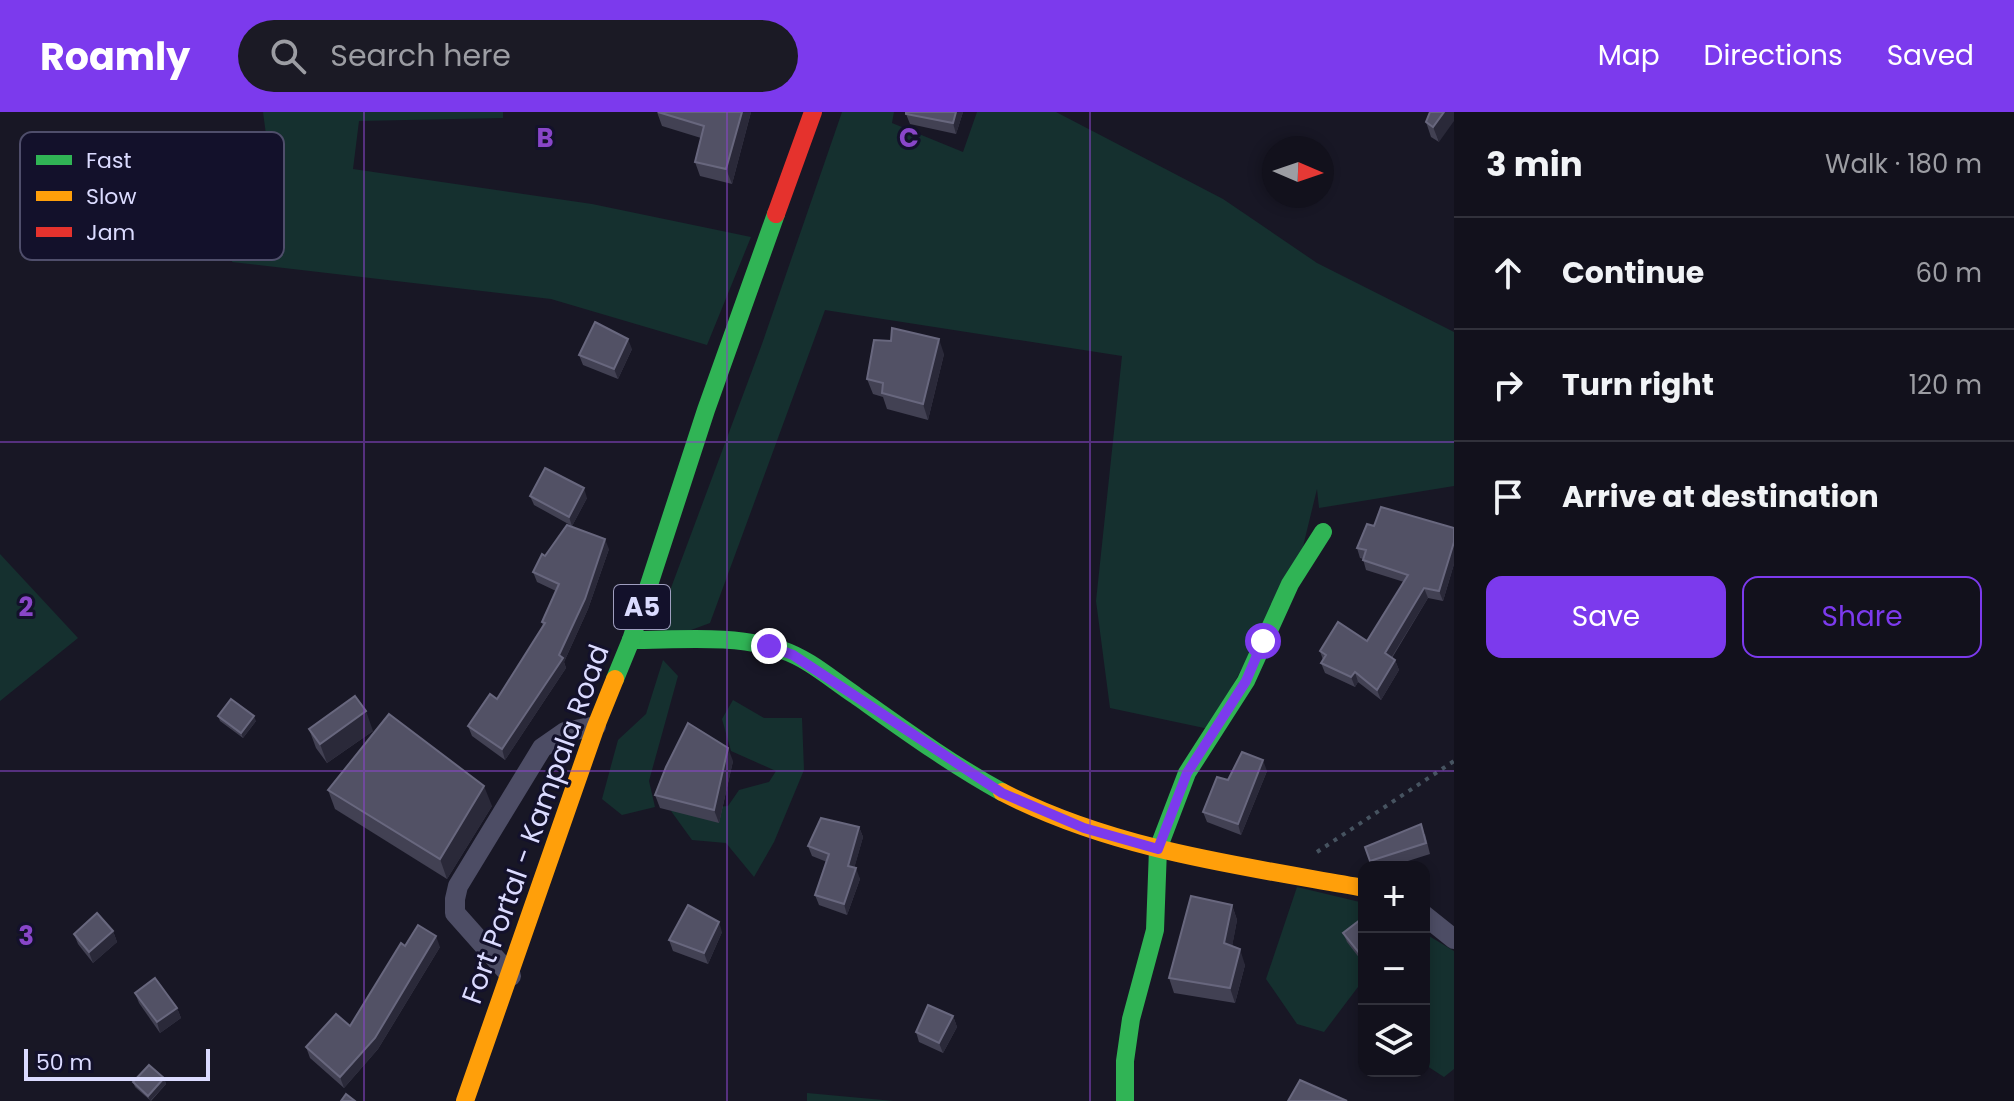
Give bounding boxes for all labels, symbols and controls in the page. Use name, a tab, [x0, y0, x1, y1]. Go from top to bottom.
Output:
search box	[238, 20, 798, 92]
text: Roamly	[40, 30, 190, 83]
icon: search	[266, 34, 310, 78]
text: Search here	[330, 34, 511, 77]
text: Map	[1598, 36, 1660, 75]
text: Directions	[1704, 36, 1843, 75]
text: Saved	[1887, 36, 1974, 75]
text: B	[536, 120, 554, 156]
text: C	[899, 120, 919, 156]
legend	[20, 132, 284, 260]
north arrow	[1262, 136, 1334, 208]
text: 3 min	[1486, 140, 1583, 188]
text: Fast	[86, 145, 131, 176]
text: Walk · 180 m	[1825, 146, 1982, 182]
text: Slow	[86, 181, 136, 212]
text: Jam	[86, 217, 135, 248]
icon: ahead	[1486, 251, 1530, 295]
text: Continue	[1562, 251, 1704, 294]
text: 60 m	[1915, 255, 1982, 291]
icon: right	[1486, 363, 1530, 407]
text: Turn right	[1562, 363, 1714, 406]
text: 120 m	[1909, 367, 1982, 403]
icon: arrive	[1486, 475, 1530, 519]
text: Arrive at destination	[1562, 475, 1879, 518]
button: Save	[1486, 576, 1726, 658]
button: Share	[1742, 576, 1982, 658]
road number: A5	[614, 585, 670, 629]
text: 2	[19, 589, 34, 625]
route start	[1245, 623, 1281, 659]
route end	[751, 628, 787, 664]
street label: Fort Portal - Kampala Road	[452, 639, 619, 1009]
map controls	[1358, 861, 1430, 1077]
button: +	[1358, 861, 1430, 933]
text: 3	[18, 918, 34, 954]
button: −	[1358, 933, 1430, 1005]
button: layers	[1358, 1005, 1430, 1077]
scale bar	[24, 1045, 210, 1081]
text: 50 m	[36, 1047, 92, 1078]

